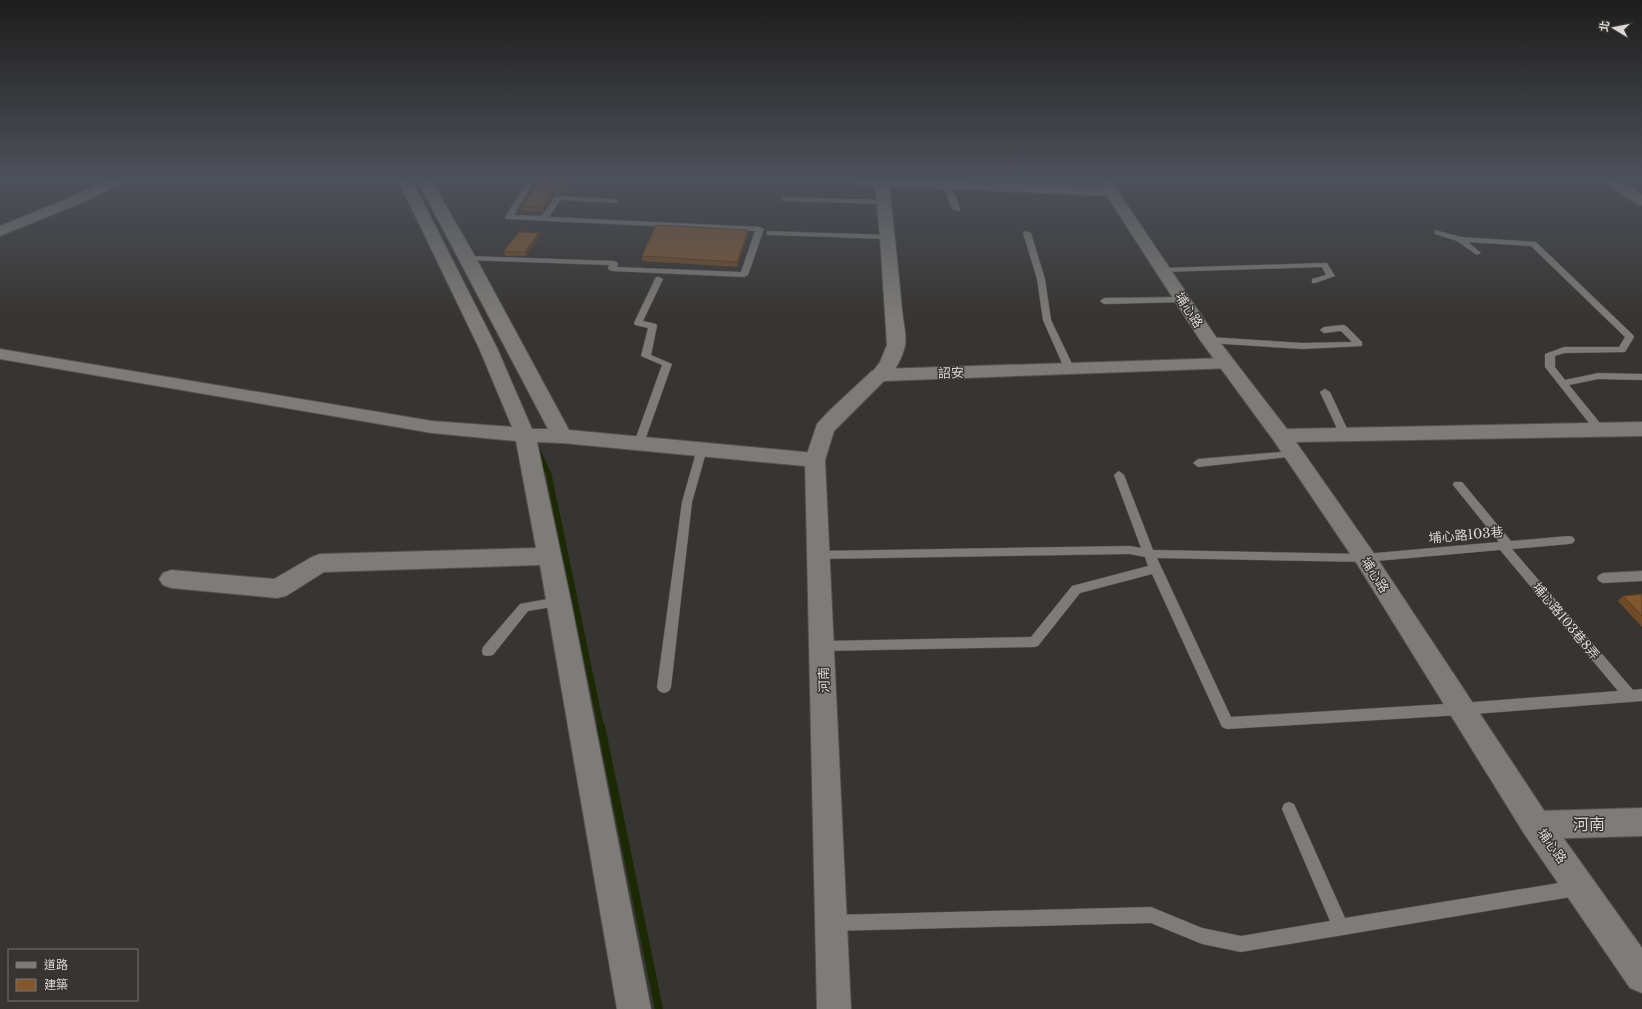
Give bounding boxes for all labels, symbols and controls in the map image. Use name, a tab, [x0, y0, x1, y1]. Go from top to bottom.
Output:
north arrow	[1594, 8, 1634, 48]
text: 北	[1596, 20, 1612, 33]
street label: 埔心路	[1171, 289, 1207, 331]
street label: 詔安	[938, 364, 964, 382]
street label: 埔心路103巷	[1428, 523, 1504, 547]
street label: 埔心路	[1357, 554, 1393, 596]
street label: 埔心路103巷8弄	[1529, 579, 1603, 663]
street label: 河南	[815, 667, 833, 693]
street label: 河南	[1573, 814, 1605, 834]
street label: 埔心路	[1534, 825, 1570, 867]
legend	[8, 949, 138, 1001]
text: 道路	[44, 957, 68, 972]
text: 建築	[44, 977, 68, 992]

